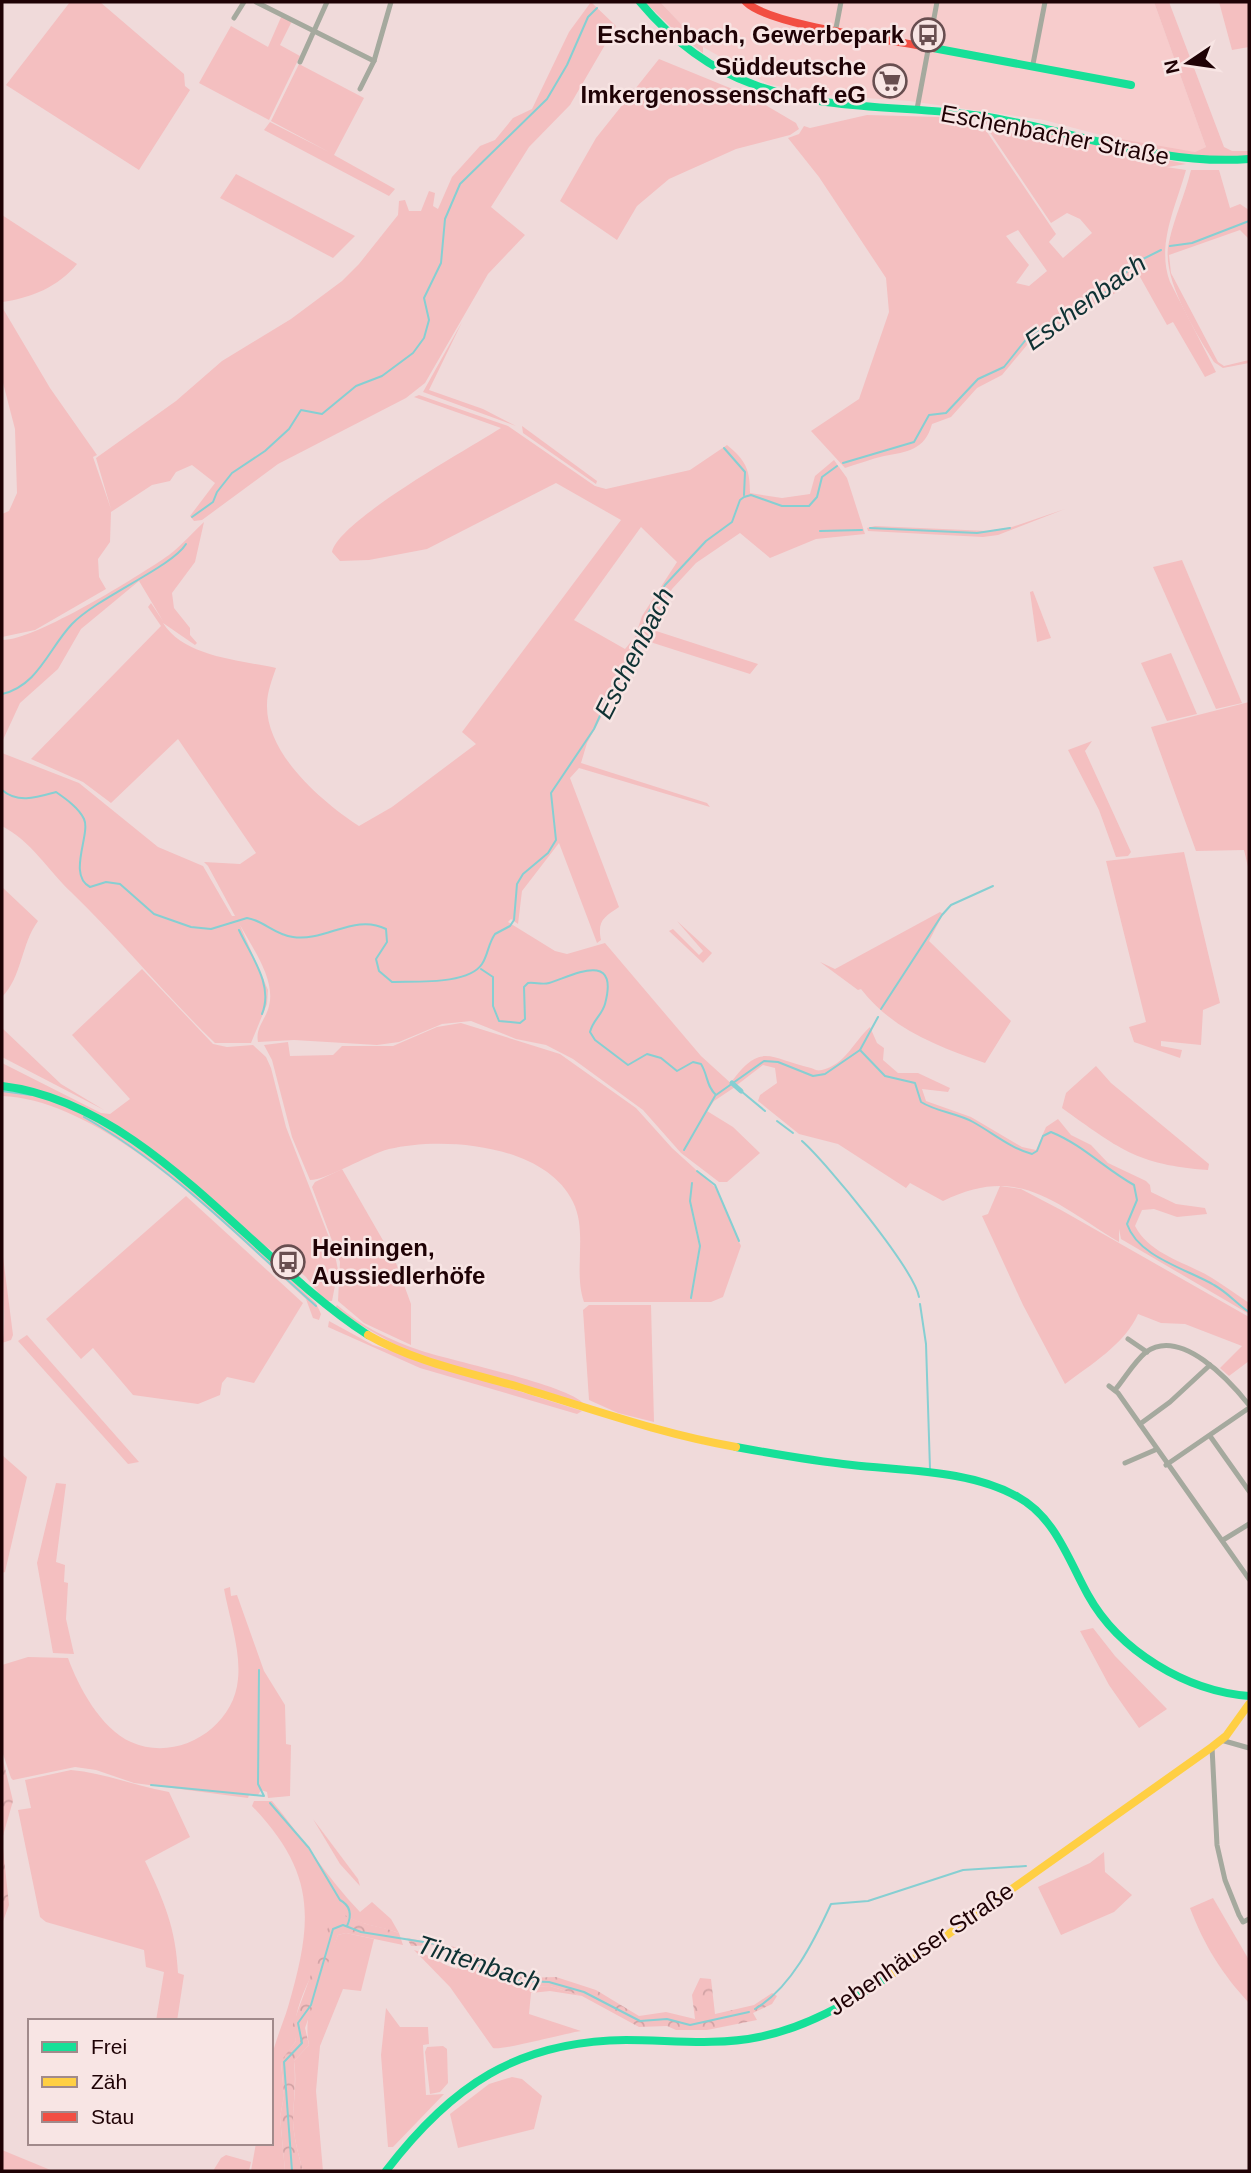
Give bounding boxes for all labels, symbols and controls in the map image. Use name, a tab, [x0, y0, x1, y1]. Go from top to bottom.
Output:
bus stop icon: Eschenbach, Gewerbepark	[909, 16, 947, 54]
place label: Eschenbach, Gewerbepark	[597, 21, 905, 48]
north arrow	[1153, 28, 1223, 98]
place label: Süddeutsche Imkergenossenschaft eG	[581, 53, 866, 108]
text: N	[1160, 58, 1184, 76]
supermarket icon: Süddeutsche Imkergenossenschaft eG	[871, 62, 909, 100]
street label: Eschenbacher Straße	[939, 99, 1172, 170]
water label: Eschenbach	[1018, 248, 1152, 356]
water label: Eschenbach	[588, 582, 680, 724]
place label: Heiningen, Aussiedlerhöfe	[312, 1234, 485, 1289]
bus stop icon: Heiningen, Aussiedlerhöfe	[269, 1243, 307, 1281]
street label: Jebenhäuser Straße	[823, 1877, 1018, 2021]
water label: Tintenbach	[413, 1929, 545, 1997]
legend	[28, 2019, 273, 2145]
text: Frei	[91, 2035, 127, 2058]
text: Zäh	[91, 2070, 127, 2093]
text: Stau	[91, 2105, 134, 2128]

